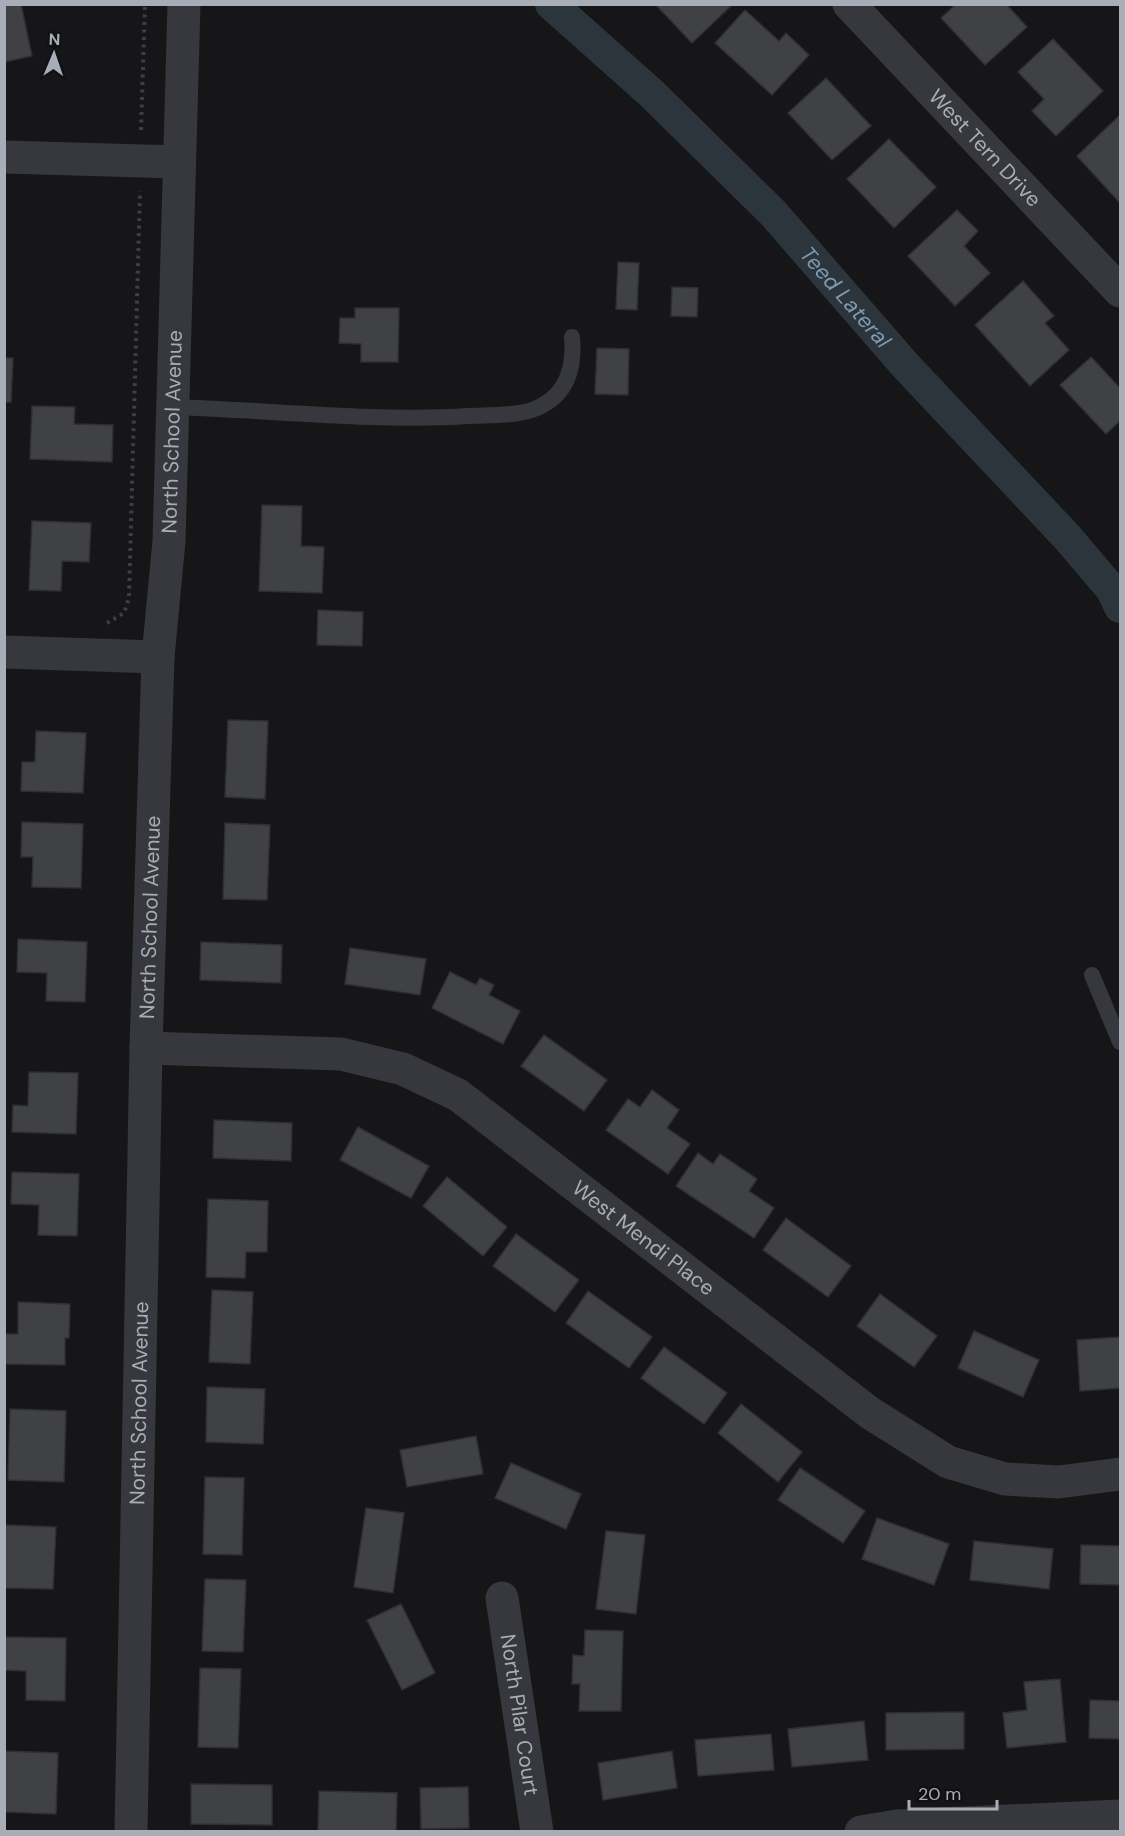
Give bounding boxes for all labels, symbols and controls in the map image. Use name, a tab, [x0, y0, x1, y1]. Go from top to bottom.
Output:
north arrow	[24, 24, 84, 84]
text: N	[48, 29, 61, 50]
street label: West Tern Drive	[923, 83, 1047, 213]
water label: Teed Lateral	[794, 240, 899, 354]
street label: North School Avenue	[155, 330, 189, 534]
street label: North School Avenue	[133, 815, 167, 1019]
street label: West Mendi Place	[566, 1174, 720, 1302]
street label: North School Avenue	[123, 1301, 155, 1505]
street label: North Pilar Court	[494, 1632, 545, 1797]
scale bar	[909, 1773, 998, 1811]
text: 20 m	[918, 1782, 961, 1806]

